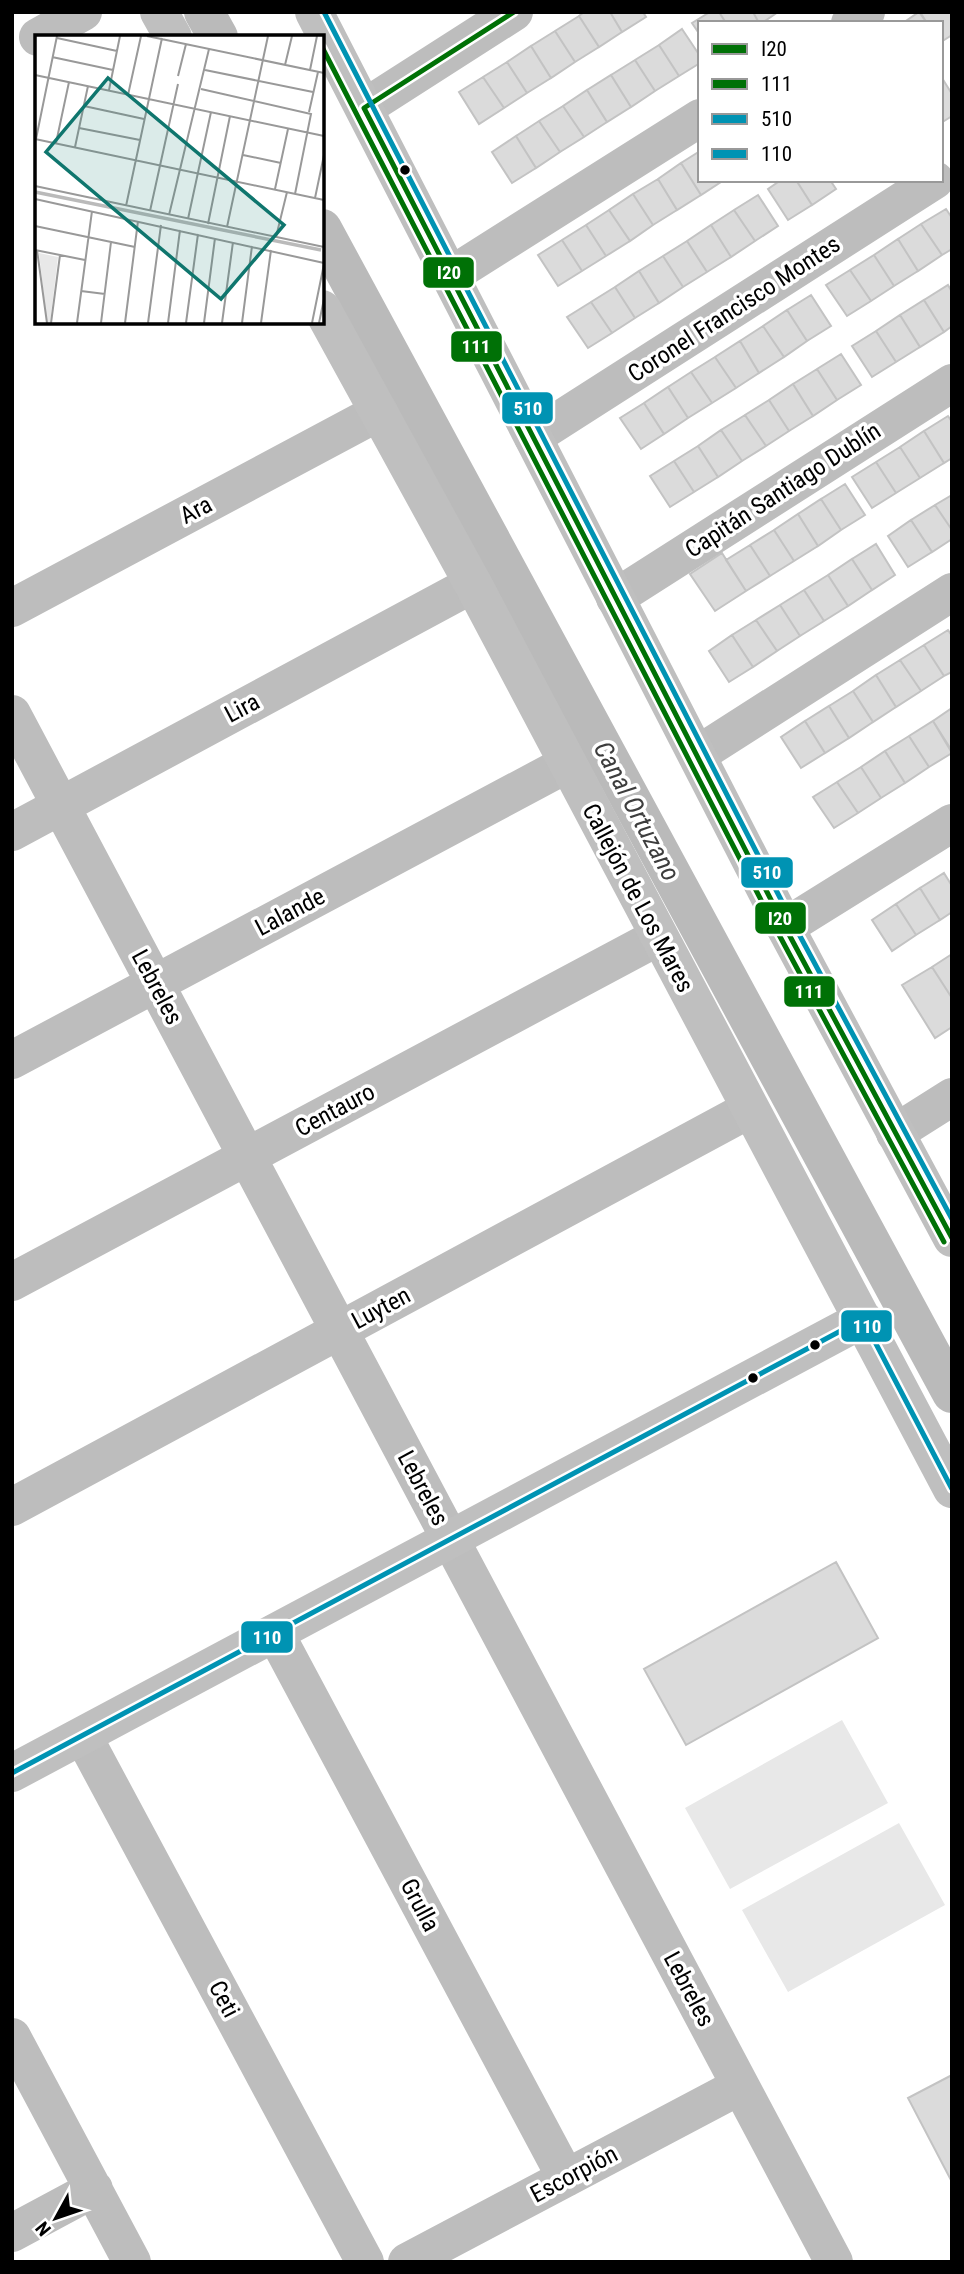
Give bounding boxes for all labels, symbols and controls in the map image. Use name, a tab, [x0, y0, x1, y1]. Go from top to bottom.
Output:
legend	[698, 21, 943, 182]
inset map	[35, 35, 324, 324]
text: I20	[761, 37, 787, 61]
text: 111	[761, 72, 792, 96]
text: 510	[761, 107, 792, 131]
text: 110	[761, 142, 792, 166]
unlabelled marker	[398, 163, 412, 177]
street label: Coronel Francisco Montes	[623, 230, 845, 388]
line badge: I20	[422, 256, 475, 289]
text: I20	[437, 261, 461, 284]
line badge: 111	[450, 330, 503, 363]
text: 111	[462, 335, 490, 358]
line badge: 510	[501, 391, 554, 425]
text: 510	[514, 397, 542, 420]
street label: Capitán Santiago Dublín	[680, 416, 886, 564]
street label: Ara	[175, 490, 217, 530]
street label: Lira	[220, 687, 264, 729]
water label: Canal Ortuzano	[588, 736, 686, 886]
street label: Callejón de Los Mares	[576, 799, 700, 997]
line badge: 510	[740, 856, 794, 889]
text: 510	[753, 861, 781, 884]
street label: Lalande	[250, 882, 330, 942]
line badge: I20	[754, 901, 807, 935]
text: I20	[768, 907, 792, 930]
street label: Lebreles	[126, 945, 188, 1029]
line badge: 111	[783, 975, 836, 1008]
text: 111	[795, 980, 823, 1003]
street label: Centauro	[291, 1077, 379, 1143]
street label: Luyten	[347, 1281, 415, 1335]
line badge: 110	[840, 1309, 893, 1343]
text: 110	[853, 1315, 881, 1338]
unlabelled marker	[808, 1338, 822, 1352]
unlabelled marker	[746, 1371, 760, 1385]
street label: Lebreles	[392, 1446, 454, 1530]
line badge: 110	[240, 1620, 294, 1654]
text: 110	[253, 1626, 281, 1649]
street label: Grulla	[395, 1874, 445, 1936]
street label: Lebreles	[658, 1947, 720, 2031]
street label: Ceti	[203, 1976, 245, 2022]
street label: Escorpión	[526, 2139, 622, 2209]
north arrow	[21, 2183, 91, 2253]
text: N	[31, 2217, 56, 2240]

